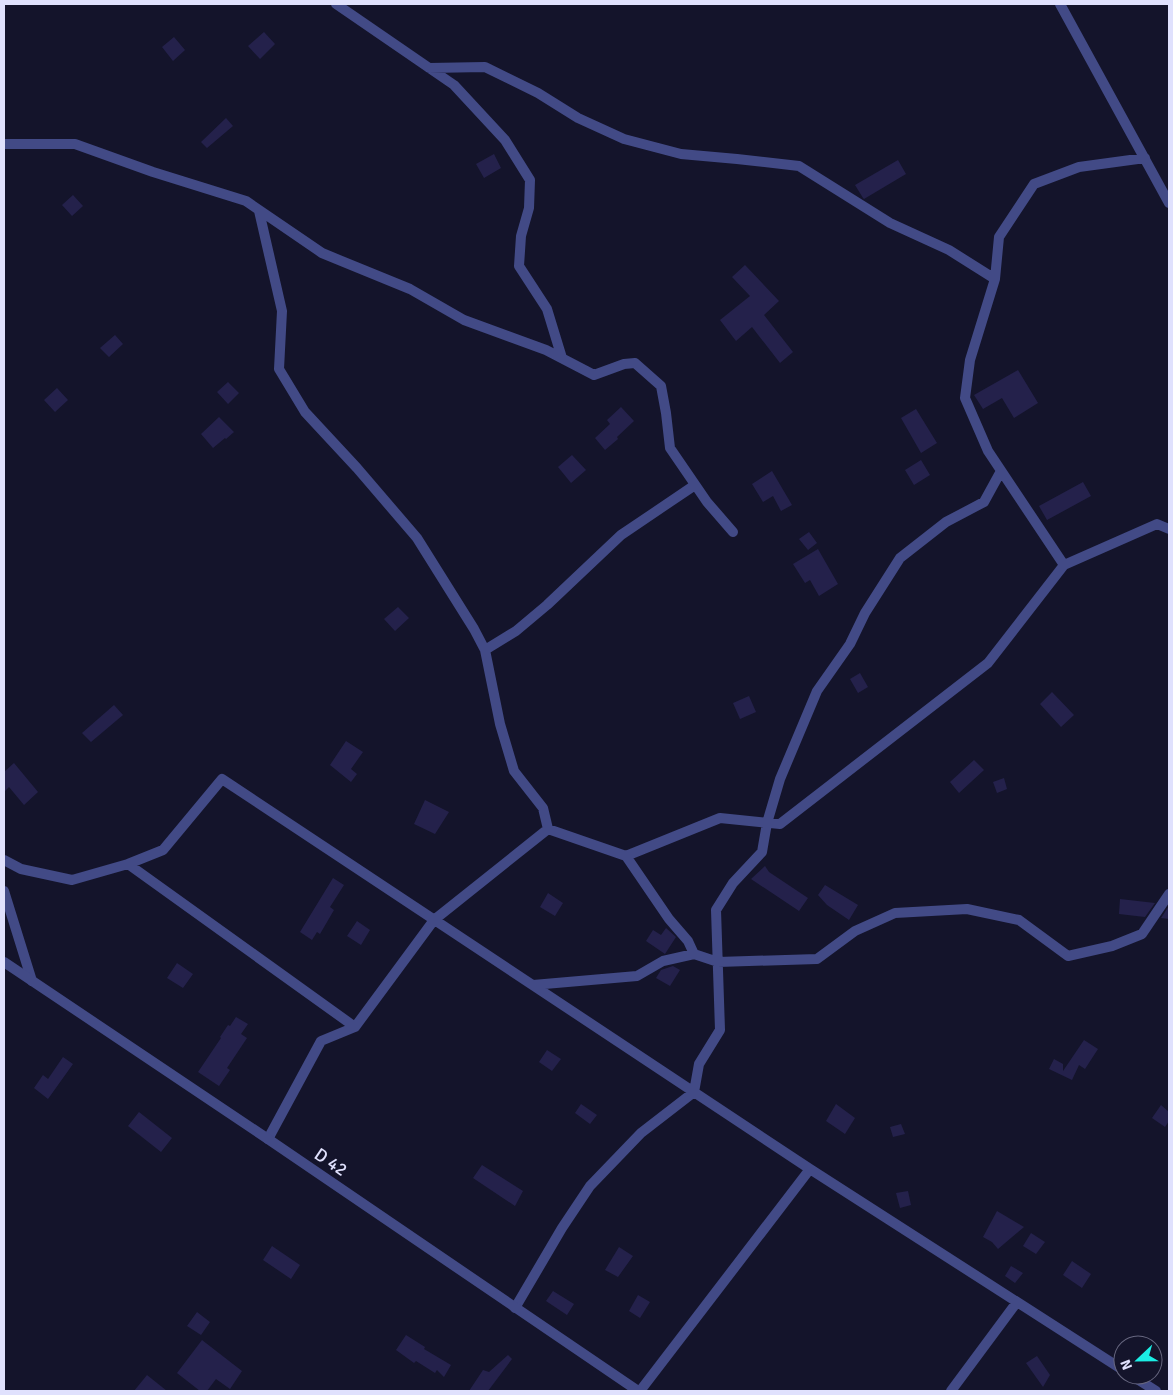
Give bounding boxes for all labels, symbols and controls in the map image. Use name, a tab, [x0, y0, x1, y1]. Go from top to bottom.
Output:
street label: D 42	[310, 1143, 352, 1181]
north arrow	[1113, 1335, 1163, 1385]
text: N	[1117, 1357, 1136, 1372]

